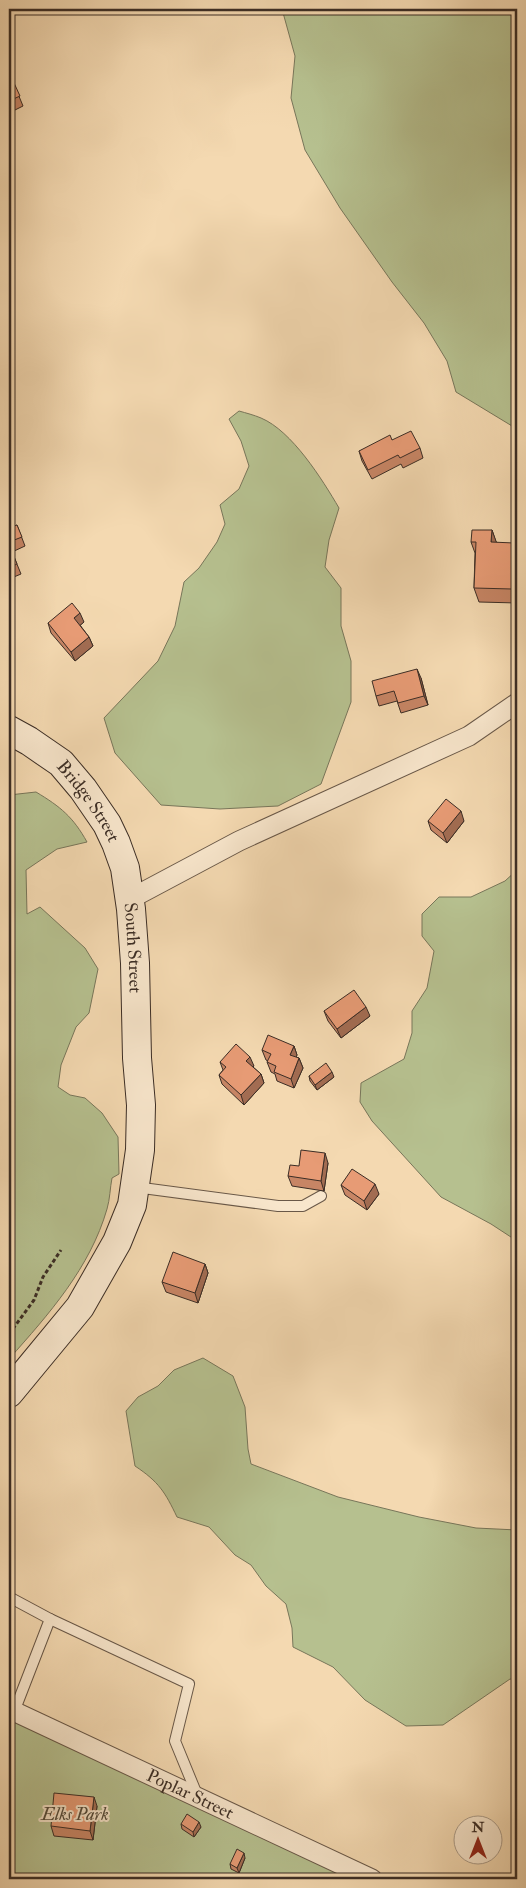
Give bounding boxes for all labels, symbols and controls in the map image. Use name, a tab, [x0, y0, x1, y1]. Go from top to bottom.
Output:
street label: Bridge Street	[52, 755, 125, 846]
street label: South Street	[119, 901, 147, 993]
street label: Poplar Street	[143, 1764, 238, 1824]
park label: Elks Park	[40, 1803, 109, 1826]
north arrow	[454, 1816, 504, 1866]
text: N	[471, 1819, 485, 1836]

